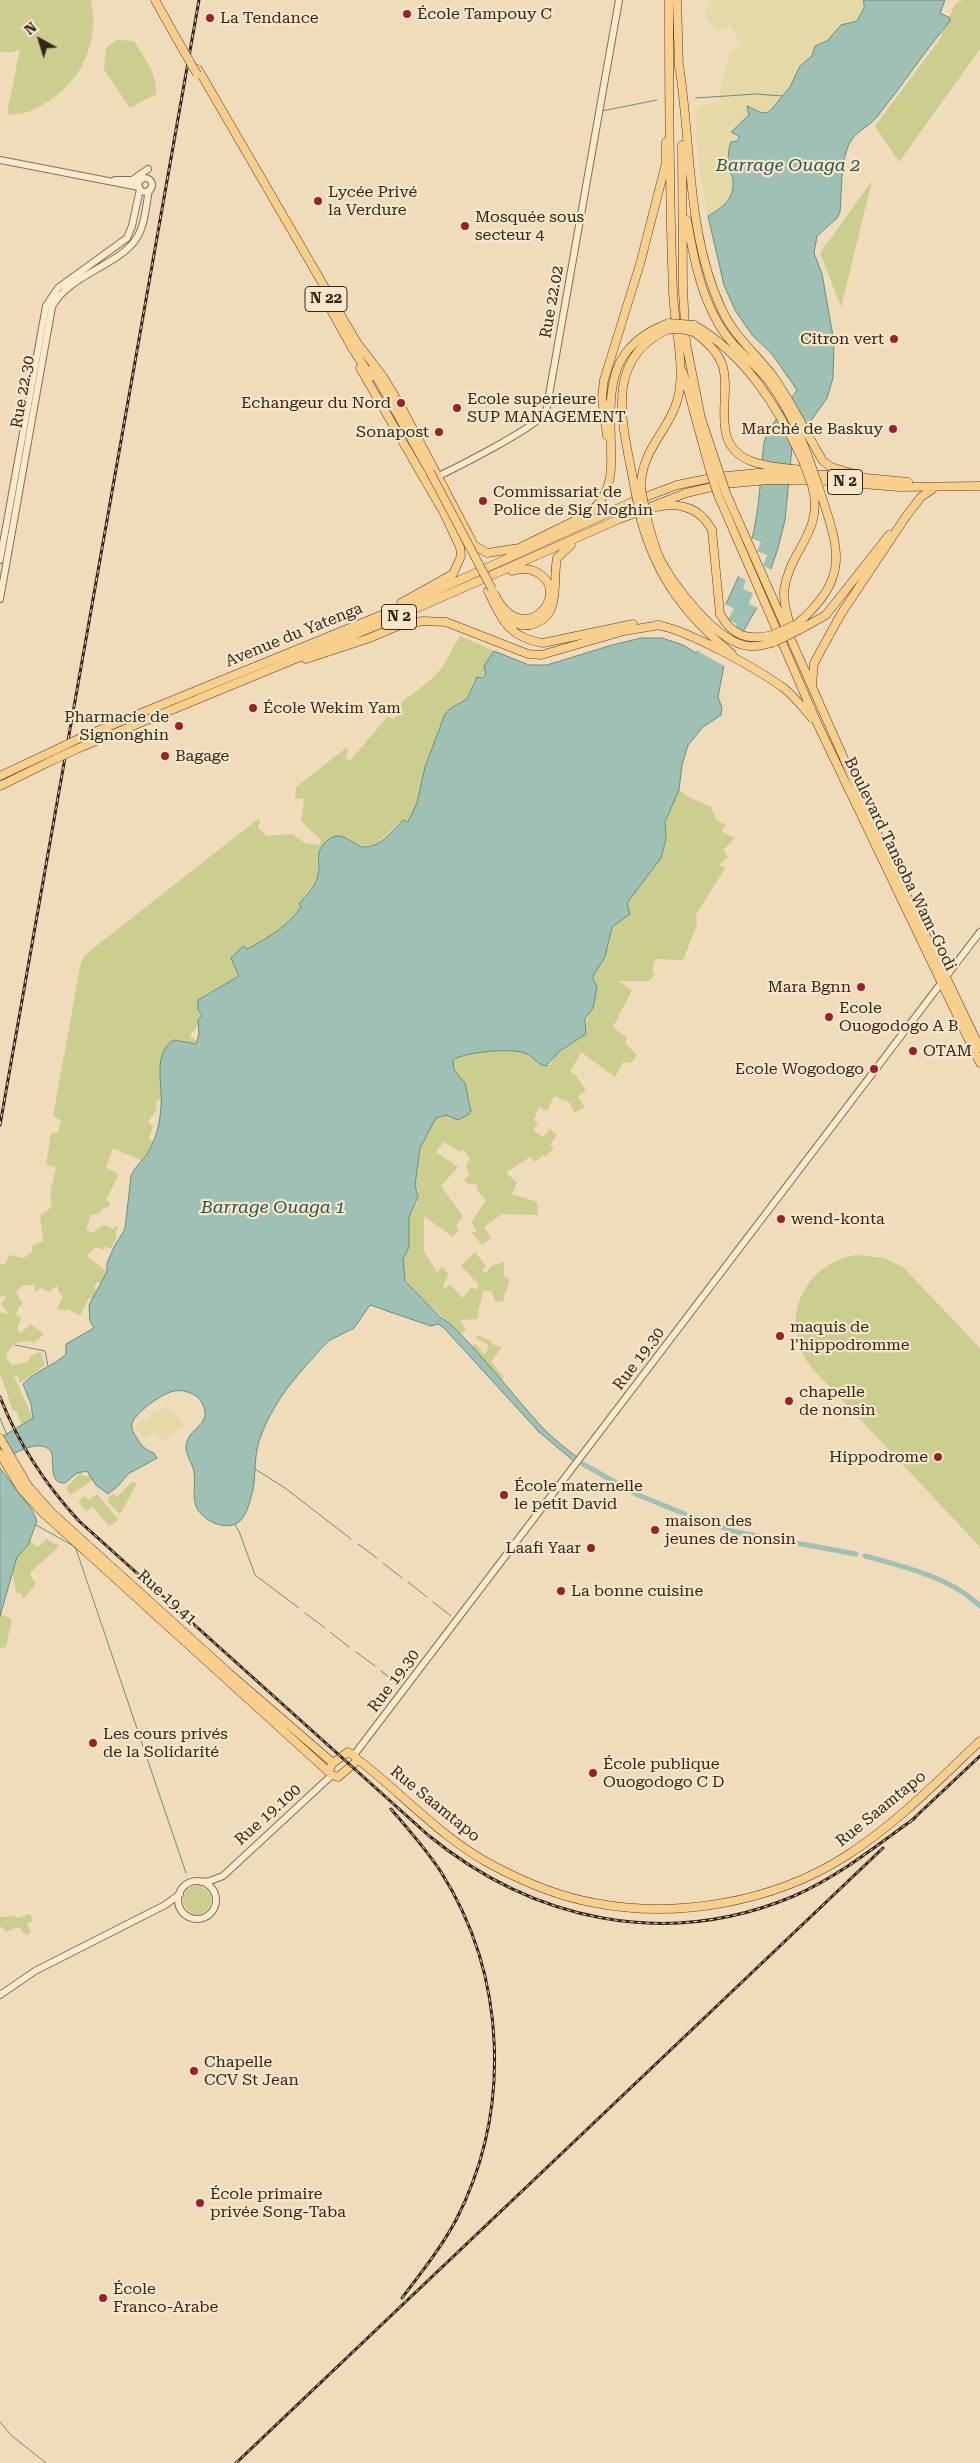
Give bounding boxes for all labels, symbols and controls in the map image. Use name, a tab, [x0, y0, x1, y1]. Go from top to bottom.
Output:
place label: École Tampouy C	[417, 4, 552, 24]
place label: La Tendance	[220, 8, 319, 28]
marker: École Tampouy C	[401, 8, 413, 20]
marker: La Tendance	[204, 12, 216, 24]
north arrow	[15, 15, 65, 65]
text: N	[21, 19, 40, 38]
water label: Barrage Ouaga 2	[716, 155, 860, 177]
place label: Lycée Privé la Verdure	[328, 182, 417, 220]
marker: Lycée Privé la Verdure	[312, 195, 324, 207]
place label: Mosquée sous secteur 4	[475, 207, 584, 245]
marker: Mosquée sous secteur 4	[459, 220, 471, 232]
street label: Rue 22.02	[536, 264, 568, 340]
road number: N 22	[305, 286, 347, 312]
place label: Citron vert	[800, 329, 884, 349]
marker: Citron vert	[888, 333, 900, 345]
street label: Rue 22.30	[7, 354, 39, 430]
place label: Ecole superieure SUP MANAGEMENT	[467, 389, 626, 427]
place label: Echangeur du Nord	[241, 393, 391, 413]
marker: Echangeur du Nord	[395, 397, 407, 409]
marker: Ecole superieure SUP MANAGEMENT	[451, 402, 463, 414]
place label: Marché de Baskuy	[741, 419, 883, 439]
place label: Sonapost	[356, 422, 429, 442]
marker: Marché de Baskuy	[887, 423, 899, 435]
marker: Sonapost	[433, 426, 445, 438]
road number: N 2	[828, 470, 862, 494]
place label: Commissariat de Police de Sig Noghin	[493, 482, 653, 520]
marker: Commissariat de Police de Sig Noghin	[477, 495, 489, 507]
street label: Avenue du Yatenga	[223, 599, 365, 671]
road number: N 2	[382, 604, 416, 630]
place label: École Wekim Yam	[263, 698, 401, 718]
marker: École Wekim Yam	[247, 702, 259, 714]
place label: Pharmacie de Signonghin	[64, 707, 169, 745]
marker: Pharmacie de Signonghin	[173, 720, 185, 732]
place label: Bagage	[175, 746, 229, 766]
marker: Bagage	[159, 750, 171, 762]
street label: Boulevard Tansoba Wam-Godi	[840, 754, 960, 974]
place label: Mara Bgnn	[768, 977, 851, 997]
marker: Mara Bgnn	[855, 981, 867, 993]
place label: Ecole Ouogodogo A B	[839, 998, 958, 1036]
marker: Ecole Ouogodogo A B	[823, 1011, 835, 1023]
place label: OTAM	[923, 1041, 972, 1061]
marker: OTAM	[907, 1045, 919, 1057]
place label: Ecole Wogodogo	[735, 1059, 864, 1079]
marker: Ecole Wogodogo	[868, 1063, 880, 1075]
water label: Barrage Ouaga 1	[201, 1197, 345, 1219]
place label: wend-konta	[791, 1209, 885, 1229]
marker: wend-konta	[775, 1213, 787, 1225]
place label: maquis de l'hippodromme	[790, 1317, 910, 1355]
street label: Rue 19.30	[609, 1324, 669, 1394]
marker: maquis de l'hippodromme	[774, 1330, 786, 1342]
place label: chapelle de nonsin	[799, 1382, 876, 1420]
marker: chapelle de nonsin	[783, 1395, 795, 1407]
place label: Hippodrome	[829, 1447, 928, 1467]
marker: Hippodrome	[932, 1451, 944, 1463]
place label: École maternelle le petit David	[514, 1476, 643, 1514]
marker: École maternelle le petit David	[498, 1489, 510, 1501]
place label: maison des jeunes de nonsin	[665, 1511, 796, 1549]
marker: maison des jeunes de nonsin	[649, 1524, 661, 1536]
place label: Laafi Yaar	[505, 1538, 581, 1558]
marker: Laafi Yaar	[585, 1542, 597, 1554]
street label: Rue 19.41	[133, 1566, 201, 1630]
place label: La bonne cuisine	[571, 1581, 703, 1601]
marker: La bonne cuisine	[555, 1585, 567, 1597]
street label: Rue 19.30	[364, 1646, 424, 1716]
place label: Les cours privés de la Solidarité	[103, 1724, 228, 1762]
marker: Les cours privés de la Solidarité	[87, 1737, 99, 1749]
place label: École publique Ouogodogo C D	[603, 1754, 724, 1792]
street label: Rue Saamtapo	[386, 1762, 484, 1846]
marker: École publique Ouogodogo C D	[587, 1767, 599, 1779]
street label: Rue Saamtapo	[832, 1767, 930, 1851]
street label: Rue 19.100	[231, 1780, 305, 1850]
place label: Chapelle CCV St Jean	[204, 2052, 299, 2090]
marker: Chapelle CCV St Jean	[188, 2065, 200, 2077]
place label: École primaire privée Song-Taba	[210, 2184, 346, 2222]
marker: École primaire privée Song-Taba	[194, 2197, 206, 2209]
place label: École Franco-Arabe	[113, 2279, 218, 2317]
marker: École Franco-Arabe	[97, 2292, 109, 2304]

